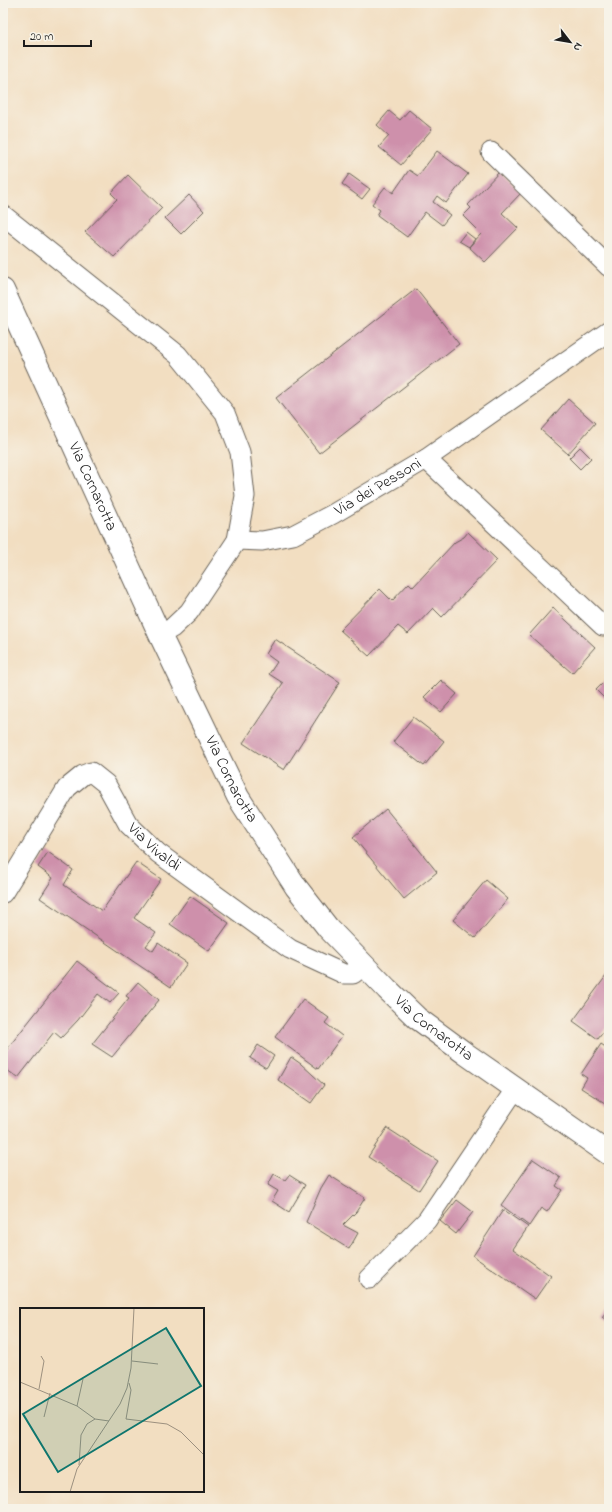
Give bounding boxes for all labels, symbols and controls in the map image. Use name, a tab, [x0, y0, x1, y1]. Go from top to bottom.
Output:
scale bar	[24, 22, 91, 48]
north arrow	[550, 22, 590, 62]
text: 20 m	[30, 28, 53, 46]
text: N	[569, 39, 586, 54]
street label: Via Cornarotta	[61, 437, 123, 535]
street label: Via dei Pessoni	[329, 452, 426, 523]
street label: Via Cornarotta	[198, 731, 264, 828]
street label: Via Vivaldi	[121, 817, 186, 878]
street label: Via Cornarotta	[388, 989, 478, 1067]
inset map	[20, 1308, 204, 1492]

